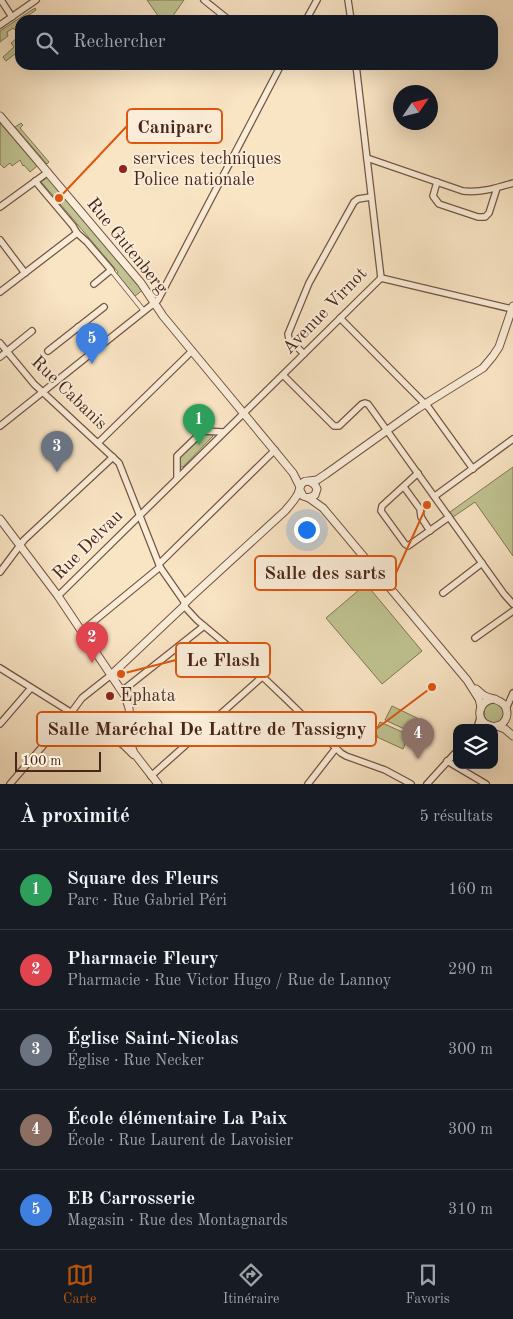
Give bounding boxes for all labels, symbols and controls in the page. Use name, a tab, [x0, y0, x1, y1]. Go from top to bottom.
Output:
search box	[15, 15, 498, 70]
icon: search	[33, 29, 61, 57]
text: Rechercher	[73, 33, 166, 52]
north arrow	[393, 85, 438, 130]
callout: Caniparc	[127, 109, 222, 143]
text: Caniparc	[137, 119, 213, 138]
place label: services techniques Police nationale	[133, 150, 282, 189]
marker: services techniques Police nationale	[117, 163, 129, 175]
street label: Rue Gutenberg	[83, 195, 171, 297]
street label: Avenue Virnot	[279, 264, 371, 358]
pin: 5	[76, 323, 108, 364]
street label: Rue Cabanis	[28, 353, 110, 433]
pin: 1	[183, 404, 215, 445]
pin: 3	[41, 431, 73, 472]
street label: Rue Delvau	[50, 506, 127, 583]
your location	[294, 517, 320, 543]
callout: Salle des sarts	[255, 556, 396, 590]
text: Salle des sarts	[264, 565, 386, 584]
pin: 2	[76, 622, 108, 663]
callout: Le Flash	[176, 643, 270, 677]
text: Le Flash	[186, 652, 260, 671]
place label: Ephata	[120, 687, 176, 705]
marker: Ephata	[104, 690, 116, 702]
callout: Salle Maréchal De Lattre de Tassigny	[37, 712, 376, 746]
pin: 4	[402, 718, 434, 759]
text: Salle Maréchal De Lattre de Tassigny	[47, 721, 367, 740]
map controls	[453, 724, 498, 769]
button: layers	[453, 724, 498, 769]
scale bar	[15, 749, 101, 772]
text: 100 m	[22, 754, 61, 768]
text: À proximité	[20, 806, 130, 827]
text: 5 résultats	[419, 809, 493, 825]
text: Square des Fleurs	[67, 870, 218, 889]
text: 1	[31, 882, 41, 898]
text: 160 m	[448, 882, 493, 898]
text: Parc · Rue Gabriel Péri	[67, 893, 227, 909]
text: Pharmacie Fleury	[67, 950, 219, 969]
text: 2	[31, 962, 41, 978]
text: 290 m	[448, 962, 493, 978]
text: Pharmacie · Rue Victor Hugo / Rue de Lannoy	[67, 973, 391, 989]
text: Église Saint-Nicolas	[67, 1030, 238, 1049]
text: 3	[31, 1042, 41, 1058]
text: 300 m	[448, 1042, 493, 1058]
text: Église · Rue Necker	[67, 1053, 204, 1069]
text: École élémentaire La Paix	[67, 1110, 287, 1129]
text: 4	[31, 1122, 41, 1138]
text: 300 m	[448, 1122, 493, 1138]
text: École · Rue Laurent de Lavoisier	[67, 1133, 293, 1149]
text: EB Carrosserie	[67, 1190, 195, 1209]
text: 5	[31, 1202, 41, 1218]
text: 310 m	[448, 1202, 493, 1218]
text: Magasin · Rue des Montagnards	[67, 1213, 288, 1229]
tab: Carte	[63, 1261, 96, 1308]
tab: Itinéraire	[223, 1261, 279, 1308]
tab: Favoris	[406, 1261, 450, 1308]

